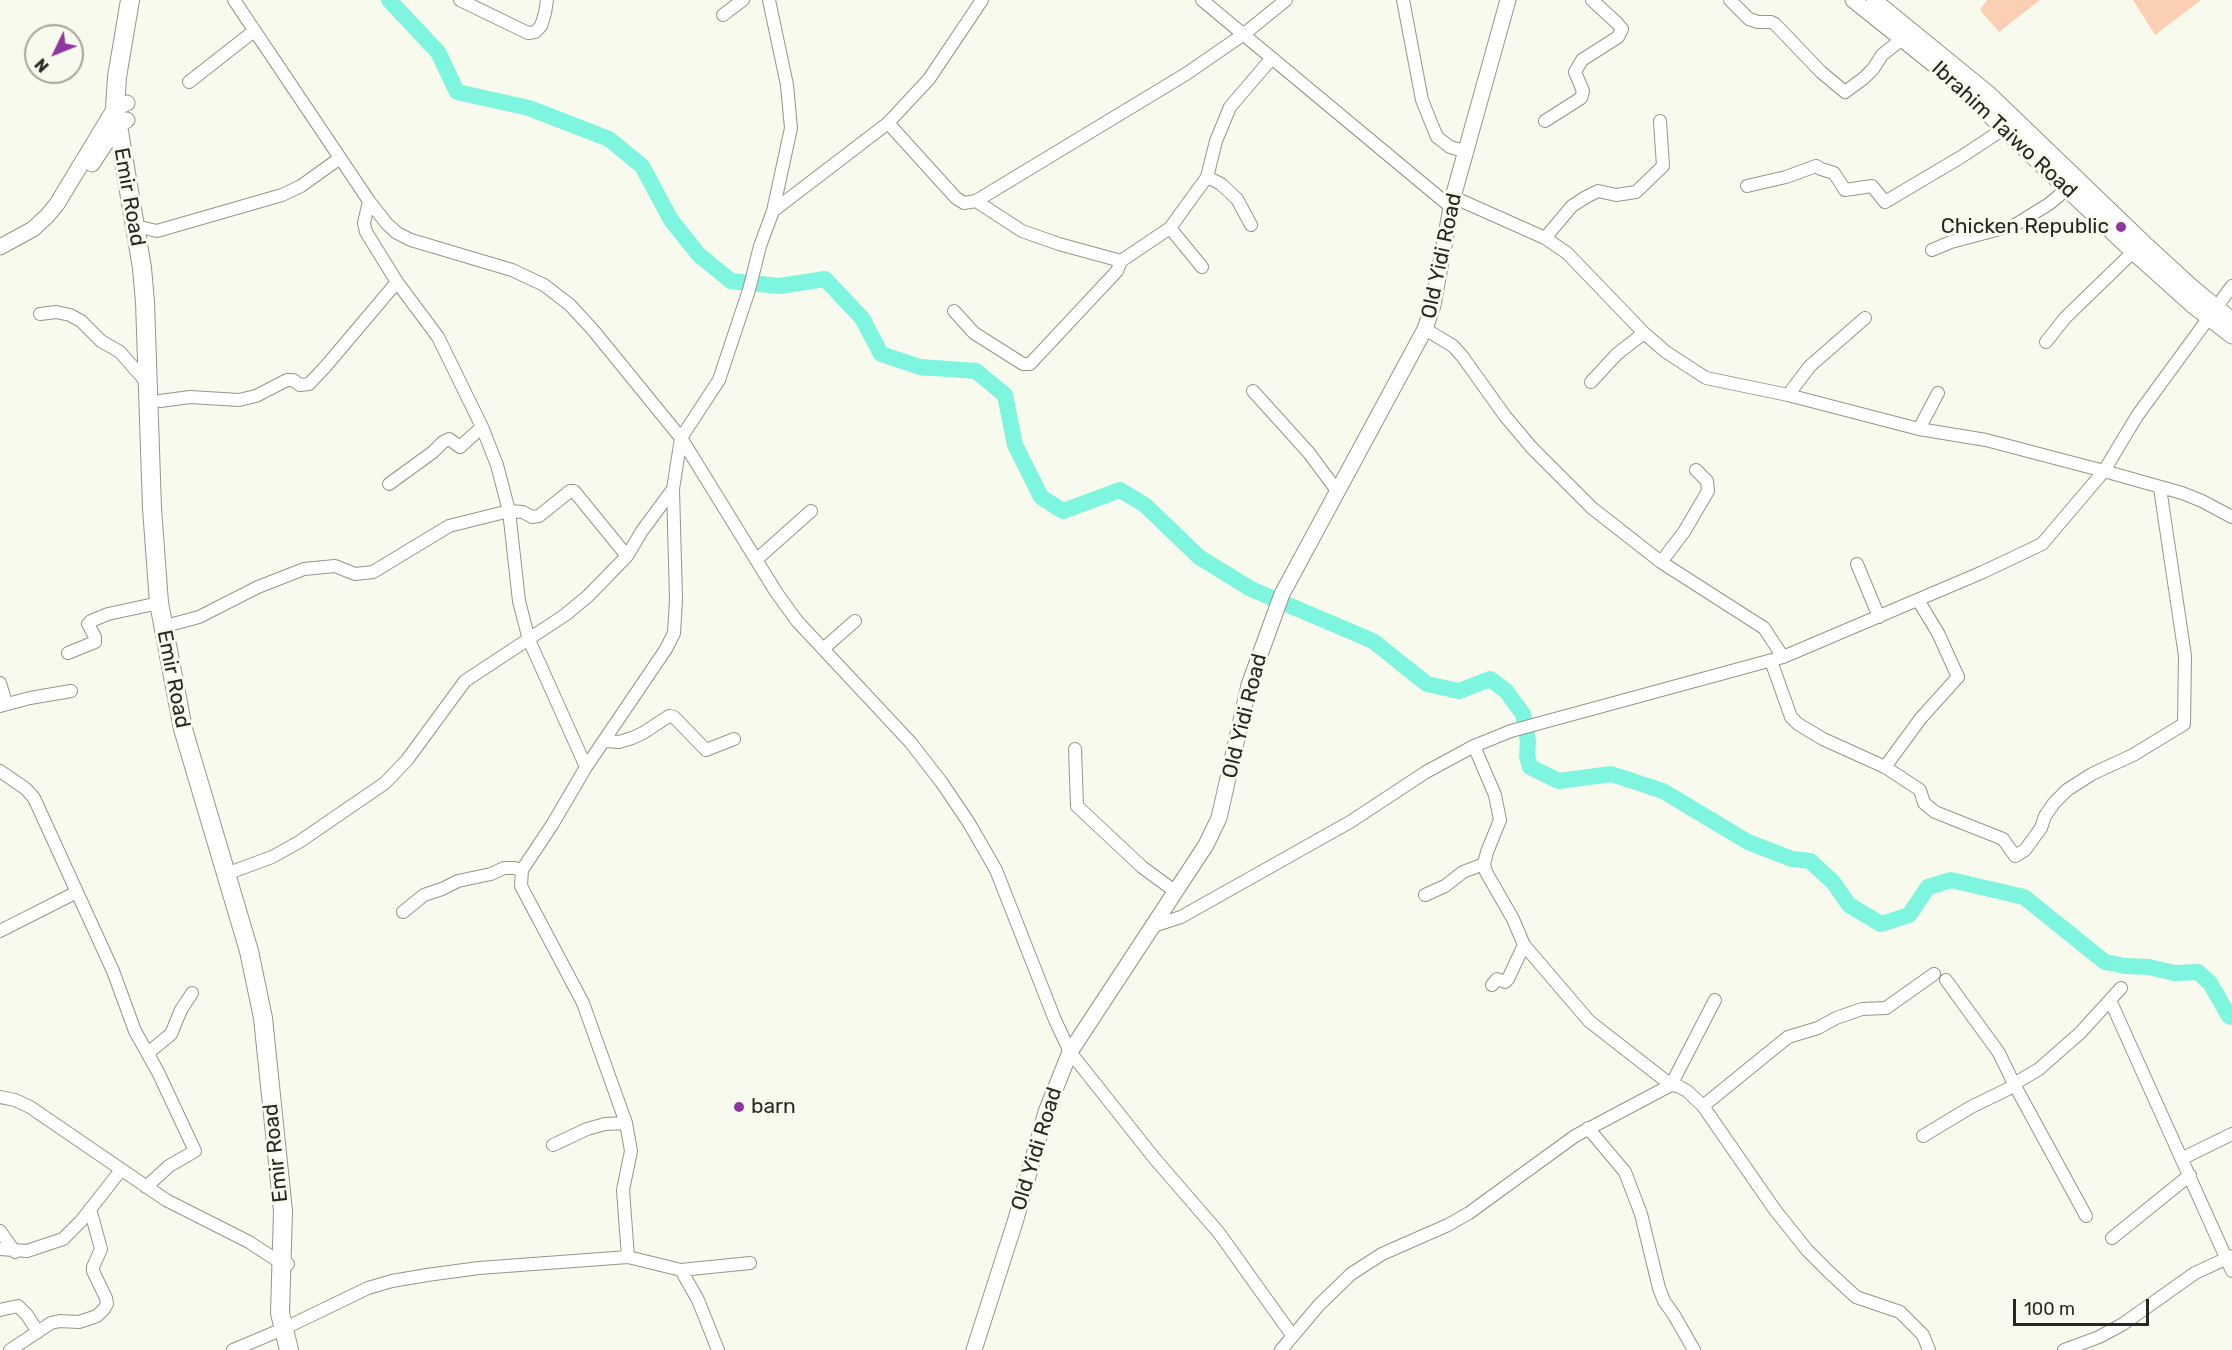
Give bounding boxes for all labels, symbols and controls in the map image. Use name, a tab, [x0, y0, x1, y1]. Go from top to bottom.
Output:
north arrow	[24, 24, 84, 84]
text: N	[31, 55, 53, 76]
street label: Ibrahim Taiwo Road	[1926, 56, 2082, 204]
street label: Emir Road	[108, 146, 150, 248]
street label: Old Yidi Road	[1416, 191, 1468, 321]
place label: Chicken Republic	[1941, 214, 2109, 240]
marker: Chicken Republic	[2114, 220, 2128, 234]
street label: Emir Road	[151, 628, 195, 730]
street label: Old Yidi Road	[1217, 651, 1273, 781]
street label: Old Yidi Road	[1006, 1084, 1068, 1214]
place label: barn	[751, 1094, 796, 1120]
marker: barn	[732, 1100, 746, 1114]
street label: Emir Road	[258, 1102, 294, 1204]
scale bar	[2016, 1287, 2152, 1325]
text: 100 m	[2024, 1298, 2075, 1320]

